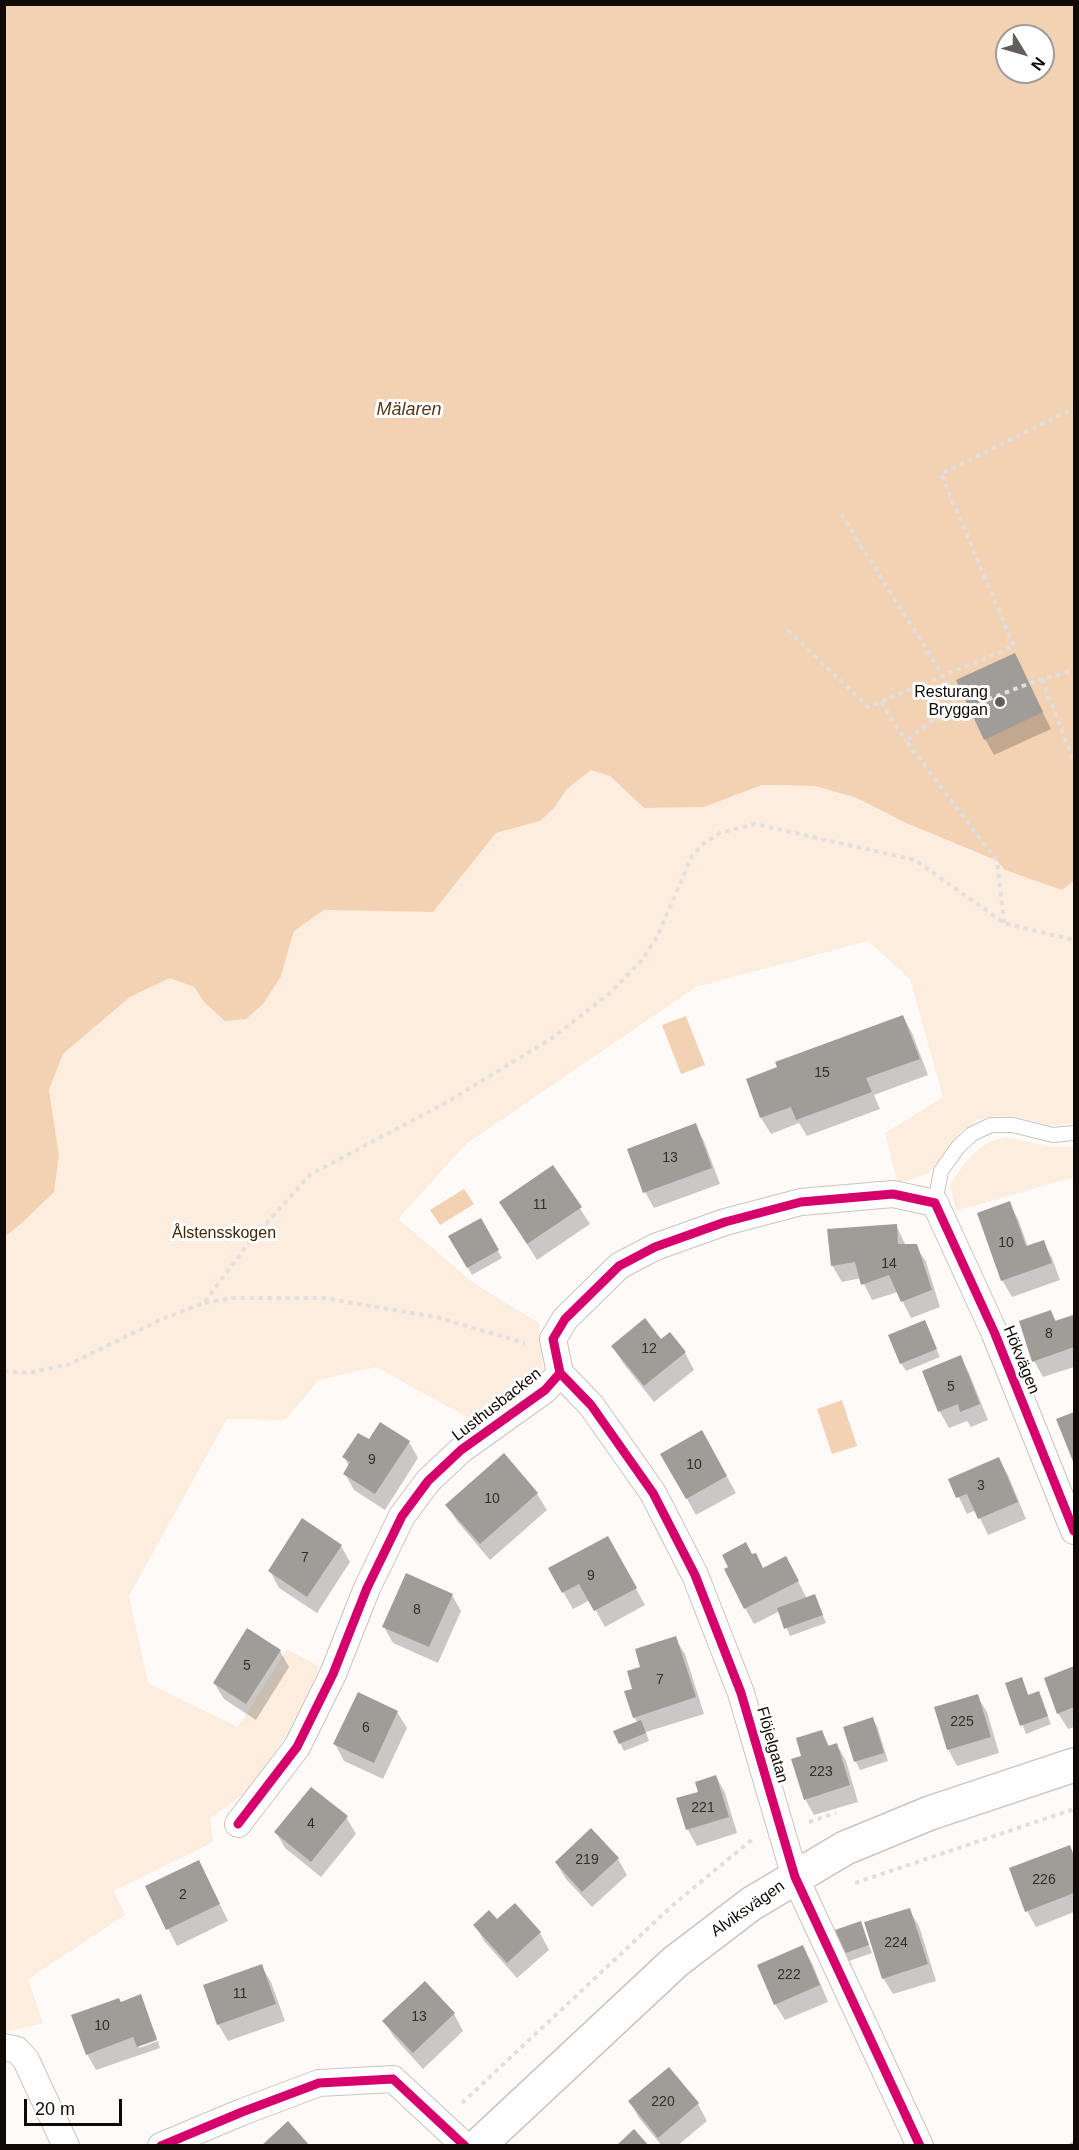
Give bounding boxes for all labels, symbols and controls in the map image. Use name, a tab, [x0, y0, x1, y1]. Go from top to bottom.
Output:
north arrow	[995, 24, 1055, 84]
text: N	[1028, 54, 1048, 74]
water label: Mälaren	[376, 399, 442, 421]
place label: Resturang Bryggan	[914, 683, 988, 721]
marker: Resturang Bryggan	[993, 695, 1007, 709]
house number: 15	[814, 1065, 830, 1081]
house number: 13	[662, 1150, 678, 1166]
house number: 11	[533, 1197, 547, 1213]
park label: Ålstensskogen	[172, 1224, 276, 1244]
house number: 10	[998, 1235, 1014, 1251]
house number: 14	[881, 1256, 897, 1272]
street label: Hökvägen	[999, 1323, 1043, 1397]
house number: 8	[1045, 1326, 1053, 1342]
house number: 12	[641, 1341, 657, 1357]
street label: Lusthusbacken	[449, 1364, 545, 1446]
house number: 5	[947, 1379, 955, 1395]
house number: 9	[368, 1452, 376, 1468]
house number: 10	[686, 1457, 702, 1473]
house number: 3	[977, 1478, 985, 1494]
house number: 10	[484, 1491, 500, 1507]
house number: 7	[301, 1550, 309, 1566]
house number: 9	[587, 1568, 595, 1584]
house number: 8	[413, 1602, 421, 1618]
house number: 5	[243, 1658, 251, 1674]
house number: 7	[656, 1672, 664, 1688]
street label: Flöjelgatan	[752, 1705, 792, 1785]
house number: 225	[950, 1714, 974, 1730]
house number: 6	[362, 1720, 370, 1736]
house number: 223	[809, 1764, 833, 1780]
house number: 221	[691, 1800, 715, 1816]
house number: 4	[307, 1816, 315, 1832]
house number: 219	[575, 1852, 599, 1868]
house number: 226	[1032, 1872, 1056, 1888]
street label: Alviksvägen	[708, 1877, 788, 1941]
house number: 2	[179, 1887, 187, 1903]
house number: 224	[884, 1935, 908, 1951]
house number: 222	[777, 1967, 801, 1983]
house number: 11	[233, 1986, 247, 2002]
house number: 13	[411, 2009, 427, 2025]
house number: 10	[94, 2018, 110, 2034]
scale bar	[27, 2087, 124, 2125]
house number: 220	[651, 2094, 675, 2110]
text: 20 m	[35, 2099, 75, 2119]

